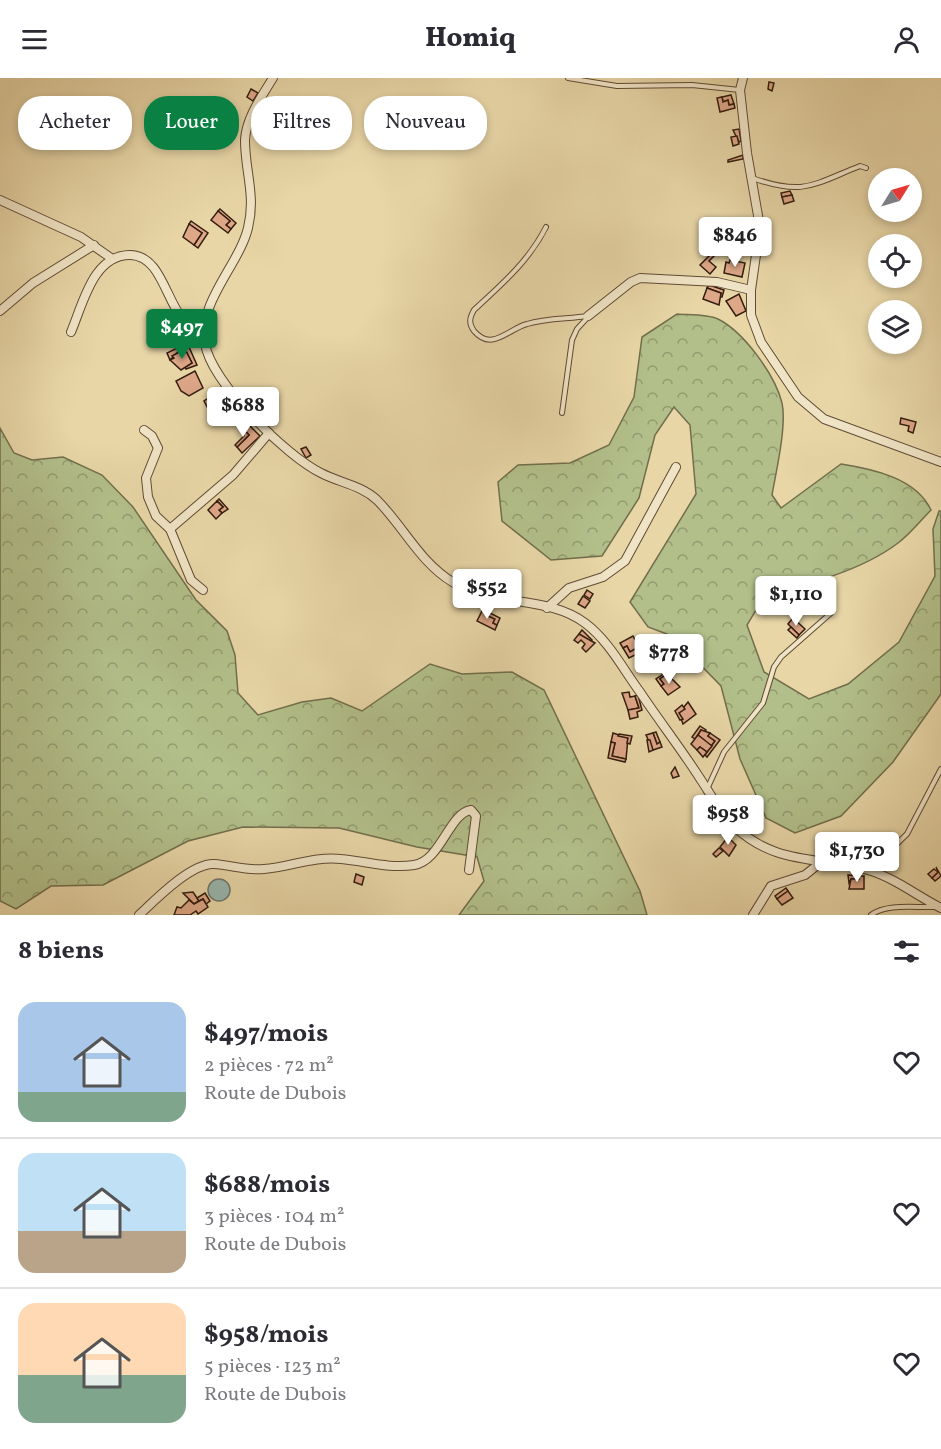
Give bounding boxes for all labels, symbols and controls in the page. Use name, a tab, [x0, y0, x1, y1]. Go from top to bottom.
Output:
text: Homiq	[425, 20, 516, 58]
icon: menu	[18, 23, 51, 56]
icon: person	[890, 23, 923, 56]
chip: Acheter	[18, 96, 132, 150]
chip: Louer	[144, 96, 239, 150]
chip: Filtres	[251, 96, 352, 150]
chip: Nouveau	[364, 96, 487, 150]
north arrow	[868, 168, 922, 222]
map controls	[868, 168, 922, 354]
pin: $846	[699, 217, 771, 268]
text: $846	[713, 222, 757, 250]
button: locate	[868, 234, 922, 288]
button: layers	[868, 300, 922, 354]
pin: $497	[146, 309, 218, 360]
text: $497	[160, 314, 204, 342]
pin: $688	[207, 387, 279, 438]
text: $688	[221, 392, 265, 420]
pin: $552	[451, 569, 523, 620]
text: $552	[467, 574, 507, 602]
pin: $1,110	[747, 576, 845, 627]
text: $1,110	[769, 581, 823, 609]
pin: $778	[633, 634, 705, 685]
text: $778	[649, 639, 689, 667]
pin: $958	[692, 795, 764, 846]
text: $958	[707, 800, 749, 828]
pin: $1,730	[808, 832, 906, 883]
text: $1,730	[829, 837, 885, 865]
text: 8 biens	[18, 933, 104, 969]
icon: filters	[890, 935, 923, 968]
text: $497/mois	[204, 1016, 328, 1052]
icon: home	[66, 1026, 138, 1098]
icon: heart	[890, 1046, 923, 1079]
text: 2 pièces · 72 m²	[204, 1052, 334, 1080]
text: Route de Dubois	[204, 1080, 346, 1108]
text: $688/mois	[204, 1167, 330, 1203]
icon: home	[66, 1177, 138, 1249]
icon: heart	[890, 1197, 923, 1230]
text: 3 pièces · 104 m²	[204, 1203, 344, 1231]
text: Route de Dubois	[204, 1231, 346, 1259]
text: $958/mois	[204, 1317, 329, 1353]
icon: home	[66, 1327, 138, 1399]
icon: heart	[890, 1347, 923, 1380]
text: 5 pièces · 123 m²	[204, 1353, 341, 1381]
text: Route de Dubois	[204, 1381, 346, 1409]

